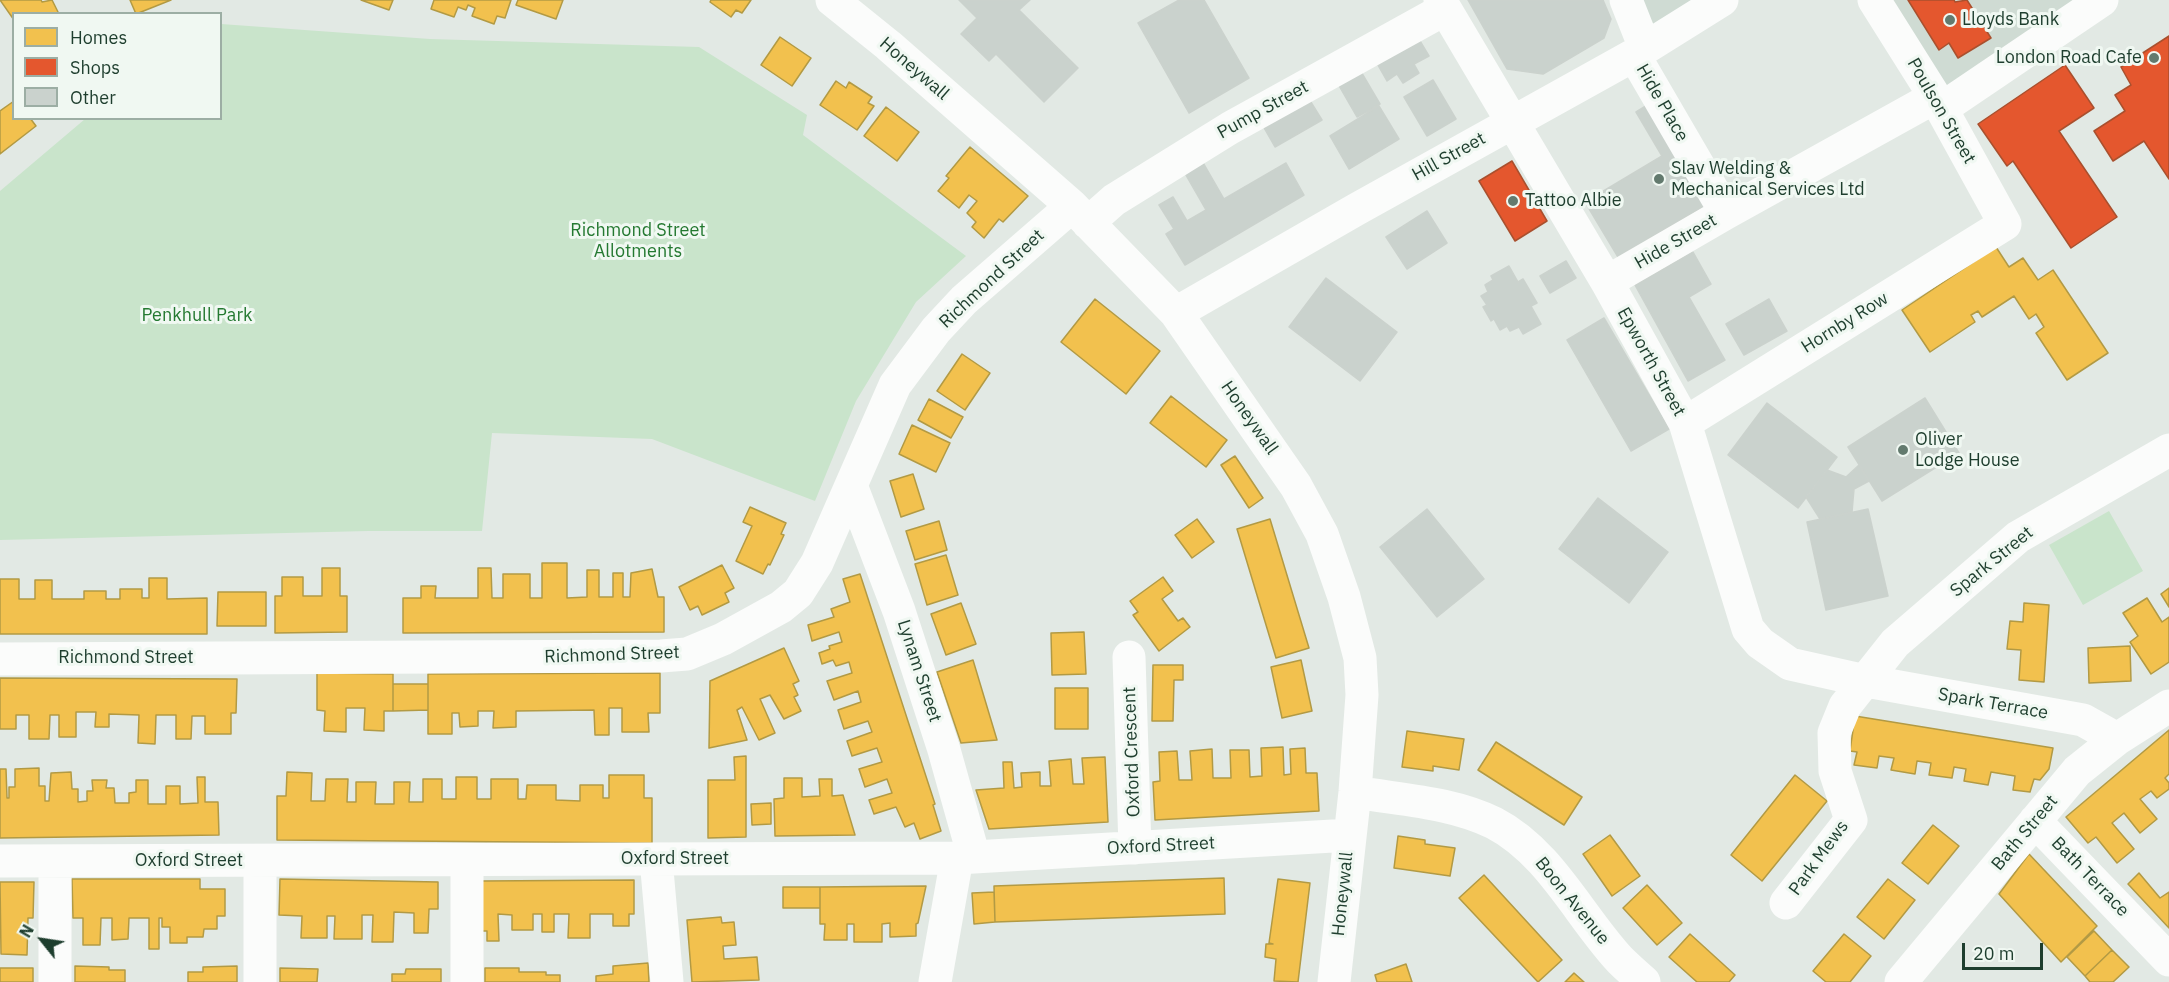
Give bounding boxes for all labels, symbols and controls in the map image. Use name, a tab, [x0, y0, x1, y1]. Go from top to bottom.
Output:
place label: Lloyds Bank	[1962, 9, 2059, 31]
legend	[12, 12, 222, 120]
marker: Lloyds Bank	[1943, 13, 1957, 27]
text: Homes	[70, 26, 127, 49]
street label: Honeywall	[875, 33, 953, 105]
place label: London Road Cafe	[1996, 47, 2142, 69]
marker: London Road Cafe	[2147, 51, 2161, 65]
street label: Poulson Street	[1902, 54, 1980, 168]
text: Shops	[70, 56, 120, 79]
street label: Hide Place	[1631, 60, 1693, 146]
street label: Pump Street	[1214, 76, 1312, 144]
text: Other	[70, 86, 116, 109]
street label: Hill Street	[1409, 128, 1489, 186]
place label: Slav Welding & Mechanical Services Ltd	[1671, 158, 1865, 201]
marker: Slav Welding & Mechanical Services Ltd	[1652, 172, 1666, 186]
place label: Tattoo Albie	[1525, 190, 1622, 212]
marker: Tattoo Albie	[1506, 194, 1520, 208]
street label: Hide Street	[1631, 210, 1721, 274]
park label: Richmond Street Allotments	[570, 220, 706, 262]
street label: Richmond Street	[935, 225, 1049, 333]
street label: Hornby Row	[1798, 288, 1892, 358]
street label: Epworth Street	[1612, 304, 1690, 420]
park label: Penkhull Park	[142, 305, 252, 327]
street label: Honeywall	[1216, 377, 1282, 459]
place label: Oliver Lodge House	[1915, 429, 2020, 472]
marker: Oliver Lodge House	[1896, 443, 1910, 457]
street label: Spark Street	[1946, 522, 2038, 602]
street label: Lynam Street	[892, 617, 946, 725]
street label: Richmond Street	[544, 642, 680, 668]
street label: Richmond Street	[58, 647, 194, 669]
street label: Spark Terrace	[1936, 684, 2050, 724]
street label: Oxford Crescent	[1119, 686, 1145, 818]
street label: Bath Street	[1987, 791, 2063, 875]
street label: Park Mews	[1785, 816, 1853, 900]
street label: Oxford Street	[1106, 832, 1216, 860]
street label: Bath Terrace	[2047, 833, 2133, 921]
street label: Oxford Street	[621, 848, 729, 870]
street label: Oxford Street	[135, 850, 243, 872]
street label: Honeywall	[1328, 851, 1358, 937]
street label: Boon Avenue	[1530, 853, 1614, 949]
north arrow	[12, 910, 72, 970]
text: N	[15, 921, 38, 941]
scale bar	[1965, 931, 2046, 969]
text: 20 m	[1973, 942, 2015, 965]

